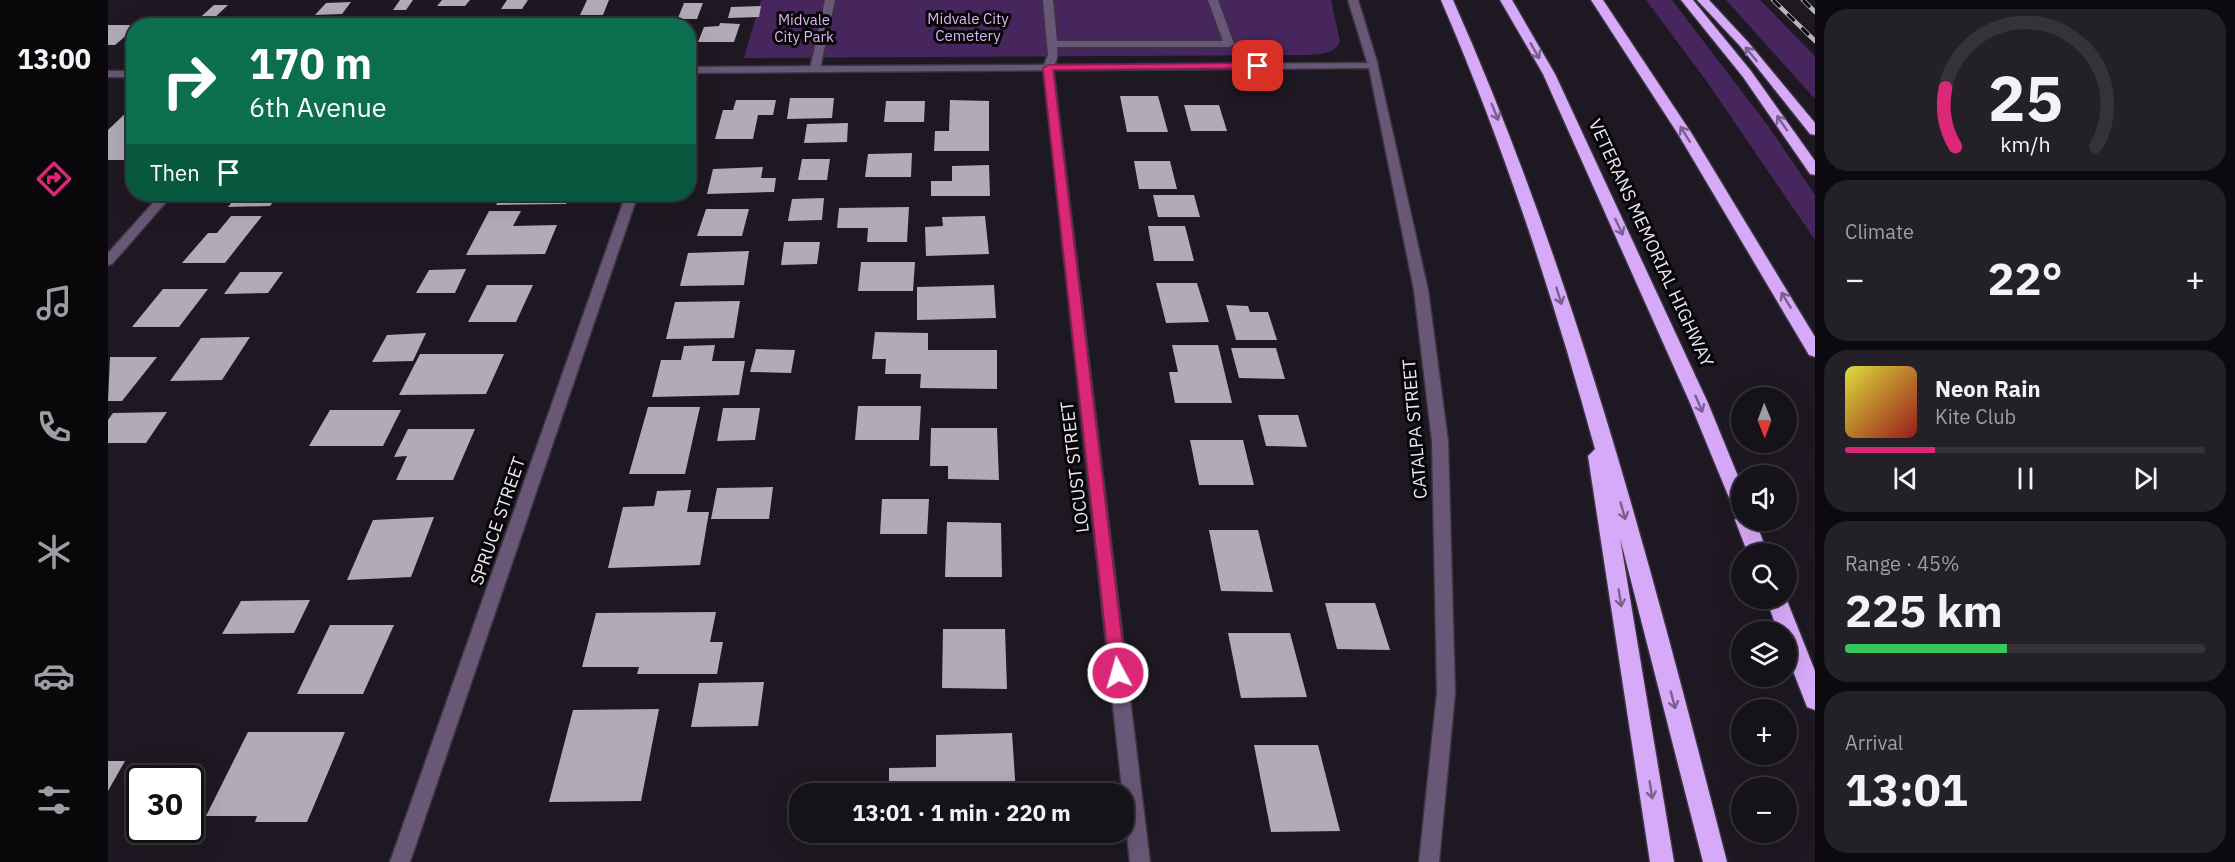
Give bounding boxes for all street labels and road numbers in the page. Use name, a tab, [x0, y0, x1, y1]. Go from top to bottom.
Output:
street label: VETERANS MEMORIAL HIGHWAY	[1584, 115, 1719, 371]
street label: CATALPA STREET	[1397, 358, 1432, 500]
street label: LOCUST STREET	[1055, 400, 1094, 534]
street label: SPRUCE STREET	[465, 454, 530, 588]

